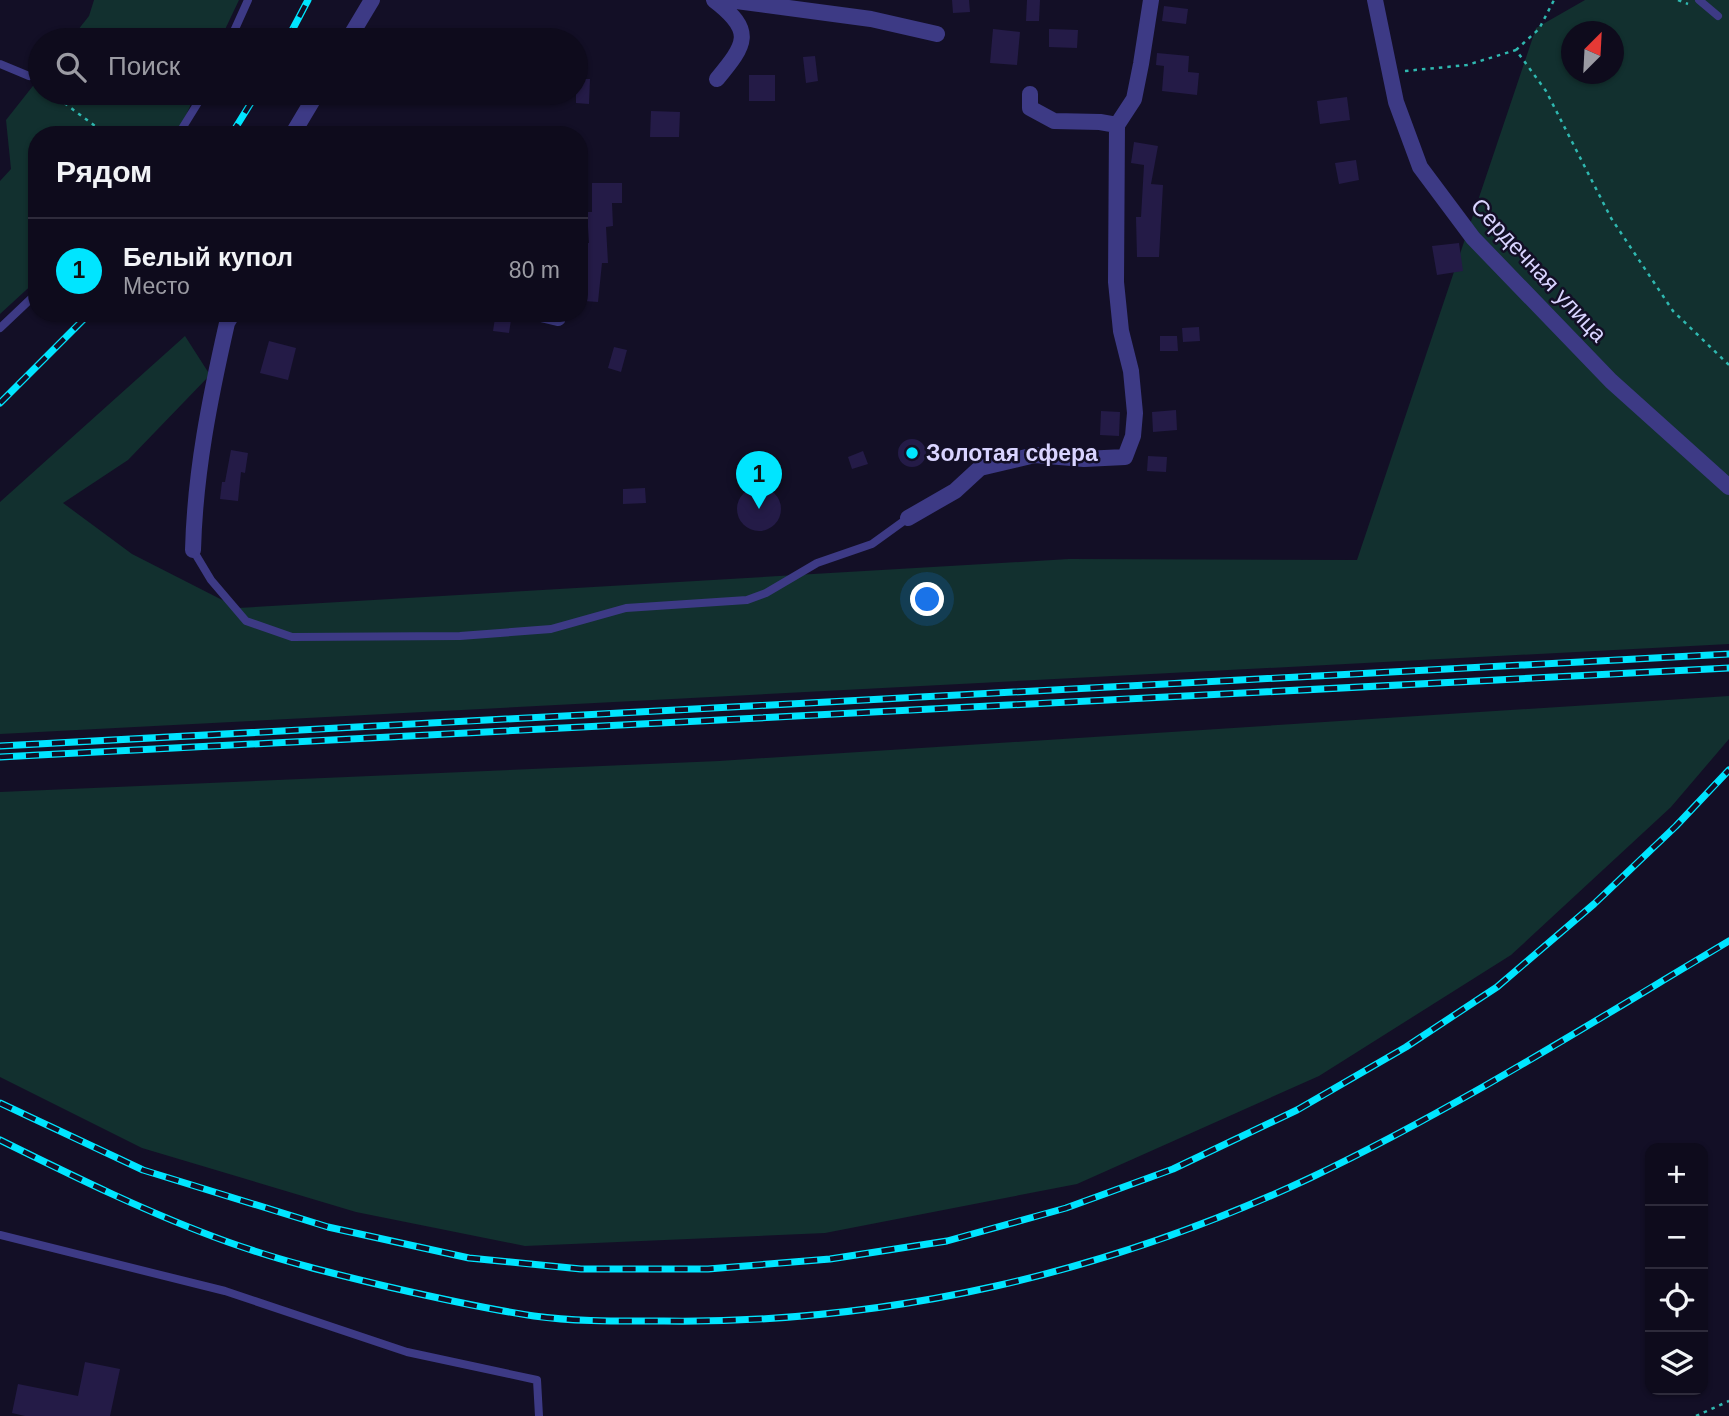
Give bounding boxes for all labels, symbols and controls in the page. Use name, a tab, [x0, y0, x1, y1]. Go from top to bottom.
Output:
north arrow	[1561, 21, 1624, 84]
search box	[28, 28, 588, 105]
icon: search	[52, 48, 90, 86]
text: Поиск	[108, 51, 180, 81]
text: Рядом	[56, 155, 152, 188]
street label: Сердечная улица	[1466, 193, 1612, 347]
text: Белый купол	[123, 242, 293, 272]
text: 1	[73, 257, 85, 283]
text: 80 m	[509, 257, 560, 283]
text: Место	[123, 273, 190, 299]
place label: Золотая сфера	[926, 440, 1098, 466]
marker: Золотая сфера	[904, 445, 920, 461]
pin: 1	[736, 451, 782, 509]
your location	[910, 582, 944, 616]
map controls	[1645, 1143, 1708, 1395]
button: +	[1645, 1143, 1708, 1206]
button: −	[1645, 1206, 1708, 1269]
button: locate	[1645, 1269, 1708, 1332]
button: layers	[1645, 1332, 1708, 1395]

